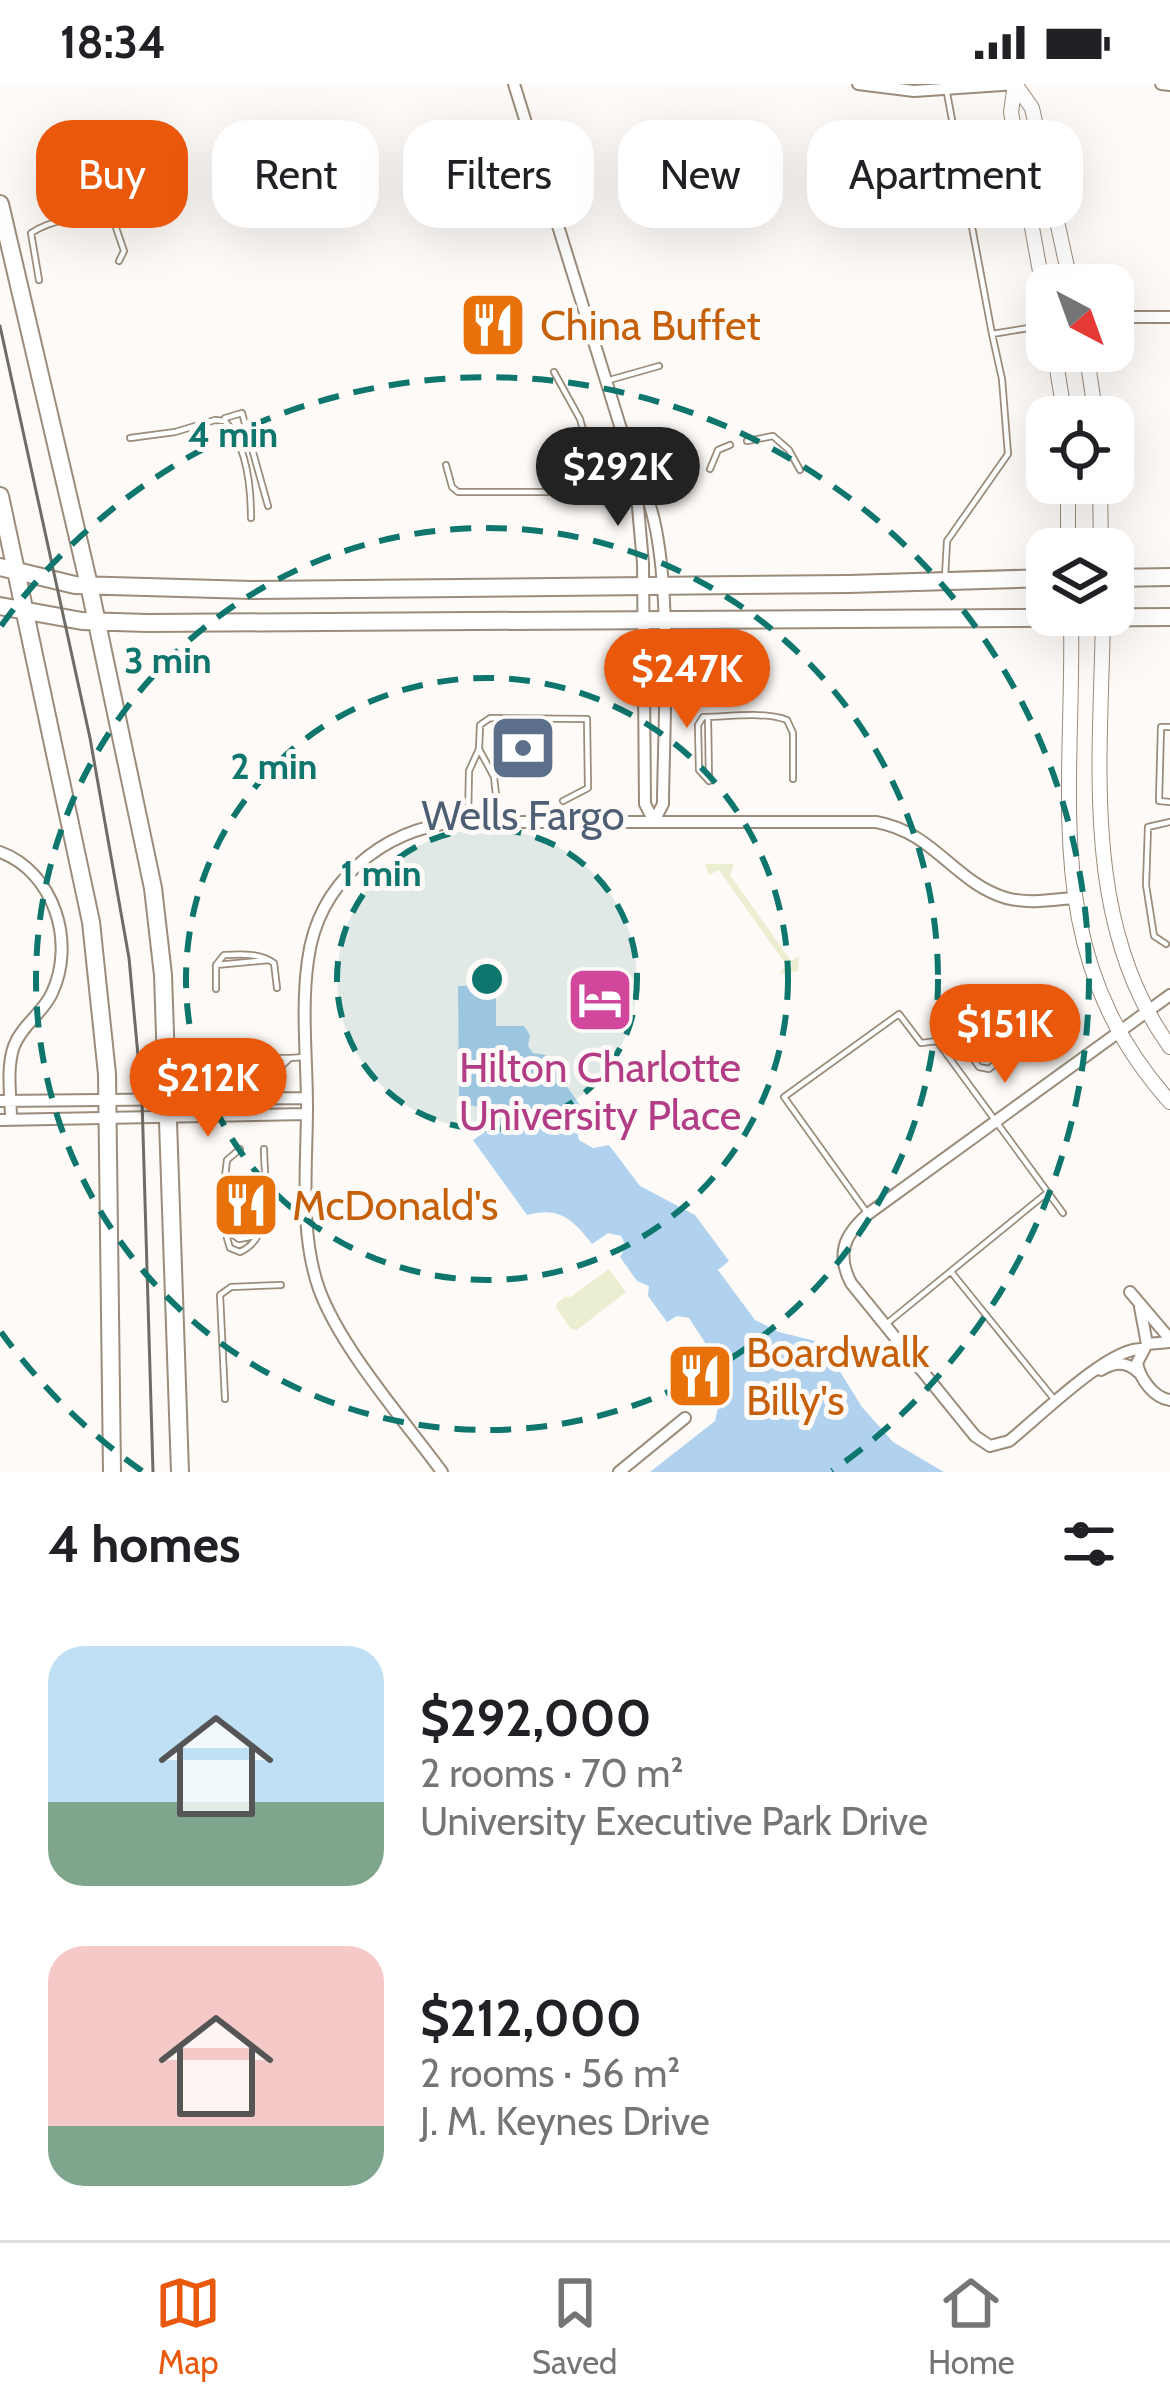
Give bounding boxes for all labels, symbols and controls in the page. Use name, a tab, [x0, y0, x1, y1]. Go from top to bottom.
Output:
text: 18:34	[60, 15, 166, 69]
chip: Buy	[36, 120, 188, 228]
chip: Rent	[212, 120, 379, 228]
chip: Filters	[403, 120, 594, 228]
chip: New	[618, 120, 783, 228]
chip: Apartment	[807, 120, 1083, 228]
north arrow	[1026, 264, 1134, 372]
map controls	[1026, 264, 1134, 636]
restaurant icon: China Buffet	[458, 290, 528, 360]
place label: China Buffet	[540, 299, 761, 351]
button: locate	[1026, 396, 1134, 504]
text: 4 min	[188, 412, 278, 456]
pin: $292K	[534, 427, 702, 529]
text: $292K	[563, 442, 673, 490]
button: layers	[1026, 528, 1134, 636]
pin: $247K	[603, 629, 771, 731]
text: 3 min	[124, 638, 212, 682]
text: $247K	[631, 644, 743, 692]
bank icon: Wells Fargo	[488, 713, 558, 783]
text: 2 min	[231, 744, 317, 788]
place label: Wells Fargo	[421, 789, 625, 841]
text: 1 min	[340, 851, 422, 895]
centre of rings	[466, 958, 508, 1000]
hotel icon: Hilton Charlotte University Place	[565, 965, 635, 1035]
pin: $151K	[921, 984, 1089, 1086]
text: $151K	[957, 999, 1053, 1047]
pin: $212K	[124, 1038, 292, 1140]
place label: Hilton Charlotte University Place	[459, 1041, 741, 1141]
text: $212K	[157, 1053, 259, 1101]
restaurant icon: McDonald's	[211, 1170, 281, 1240]
place label: McDonald's	[292, 1179, 498, 1231]
place label: Boardwalk Billy's	[746, 1326, 930, 1426]
restaurant icon: Boardwalk Billy's	[665, 1341, 735, 1411]
icon: filters	[1056, 1511, 1122, 1577]
text: 4 homes	[48, 1513, 240, 1575]
text: $292,000	[420, 1687, 652, 1749]
icon: home	[144, 1694, 288, 1838]
text: 2 rooms · 70 m²	[420, 1749, 684, 1797]
text: University Executive Park Drive	[420, 1797, 928, 1845]
text: $212,000	[420, 1987, 642, 2049]
icon: home	[144, 1994, 288, 2138]
text: 2 rooms · 56 m²	[420, 2049, 680, 2097]
text: J. M. Keynes Drive	[420, 2097, 710, 2145]
tab: Map	[155, 2270, 221, 2382]
tab: Saved	[532, 2270, 617, 2382]
tab: Home	[928, 2270, 1015, 2382]

